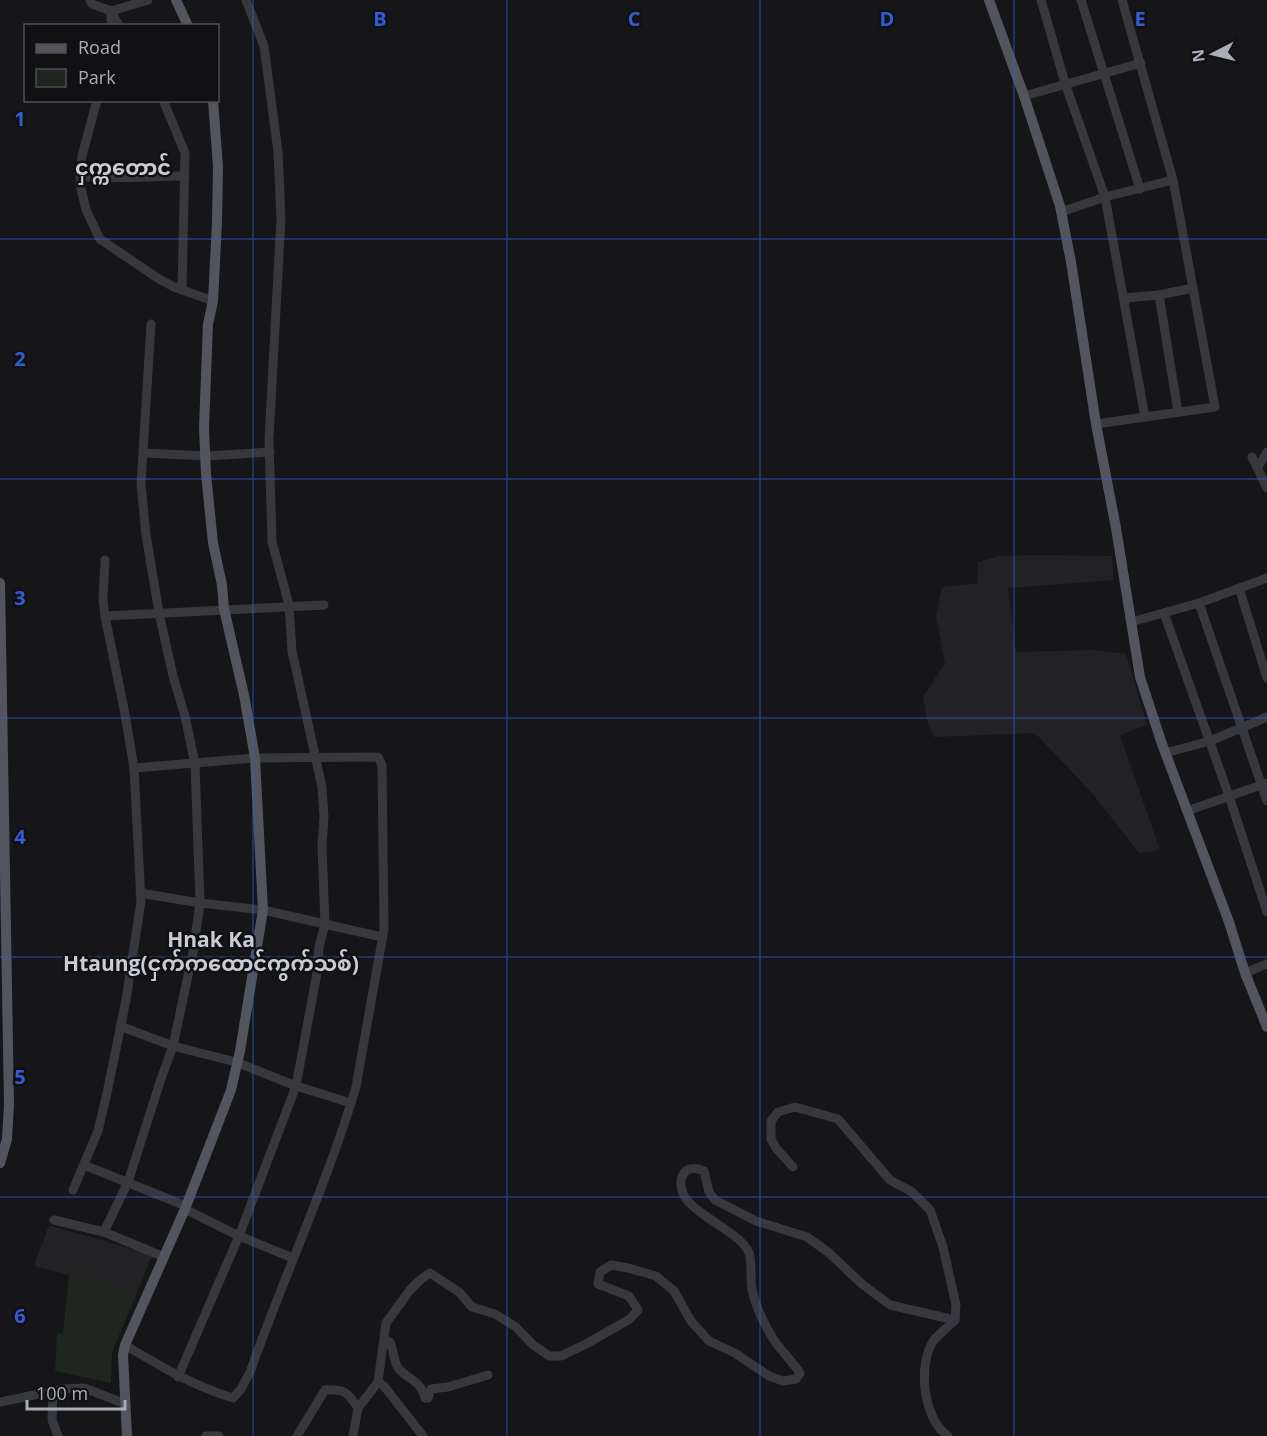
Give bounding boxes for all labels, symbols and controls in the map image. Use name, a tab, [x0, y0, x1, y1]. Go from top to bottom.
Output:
text: B	[373, 5, 387, 32]
text: C	[628, 5, 641, 32]
text: D	[880, 5, 894, 32]
text: E	[1134, 5, 1146, 32]
legend	[24, 24, 219, 102]
north arrow	[1183, 24, 1243, 84]
text: Road	[78, 35, 121, 59]
text: N	[1186, 48, 1210, 64]
text: Park	[78, 65, 116, 89]
text: 1	[14, 105, 26, 132]
district label: ငှက္ကတောင်	[75, 152, 171, 186]
text: 2	[14, 345, 26, 372]
text: 3	[14, 584, 26, 611]
text: 4	[14, 823, 26, 850]
district label: Hnak Ka Htaung(ငှက်ကထောင်ကွက်သစ်)	[63, 925, 359, 981]
text: 5	[14, 1063, 26, 1090]
text: 6	[14, 1302, 26, 1329]
scale bar	[27, 1373, 124, 1411]
text: 100 m	[36, 1381, 88, 1405]

